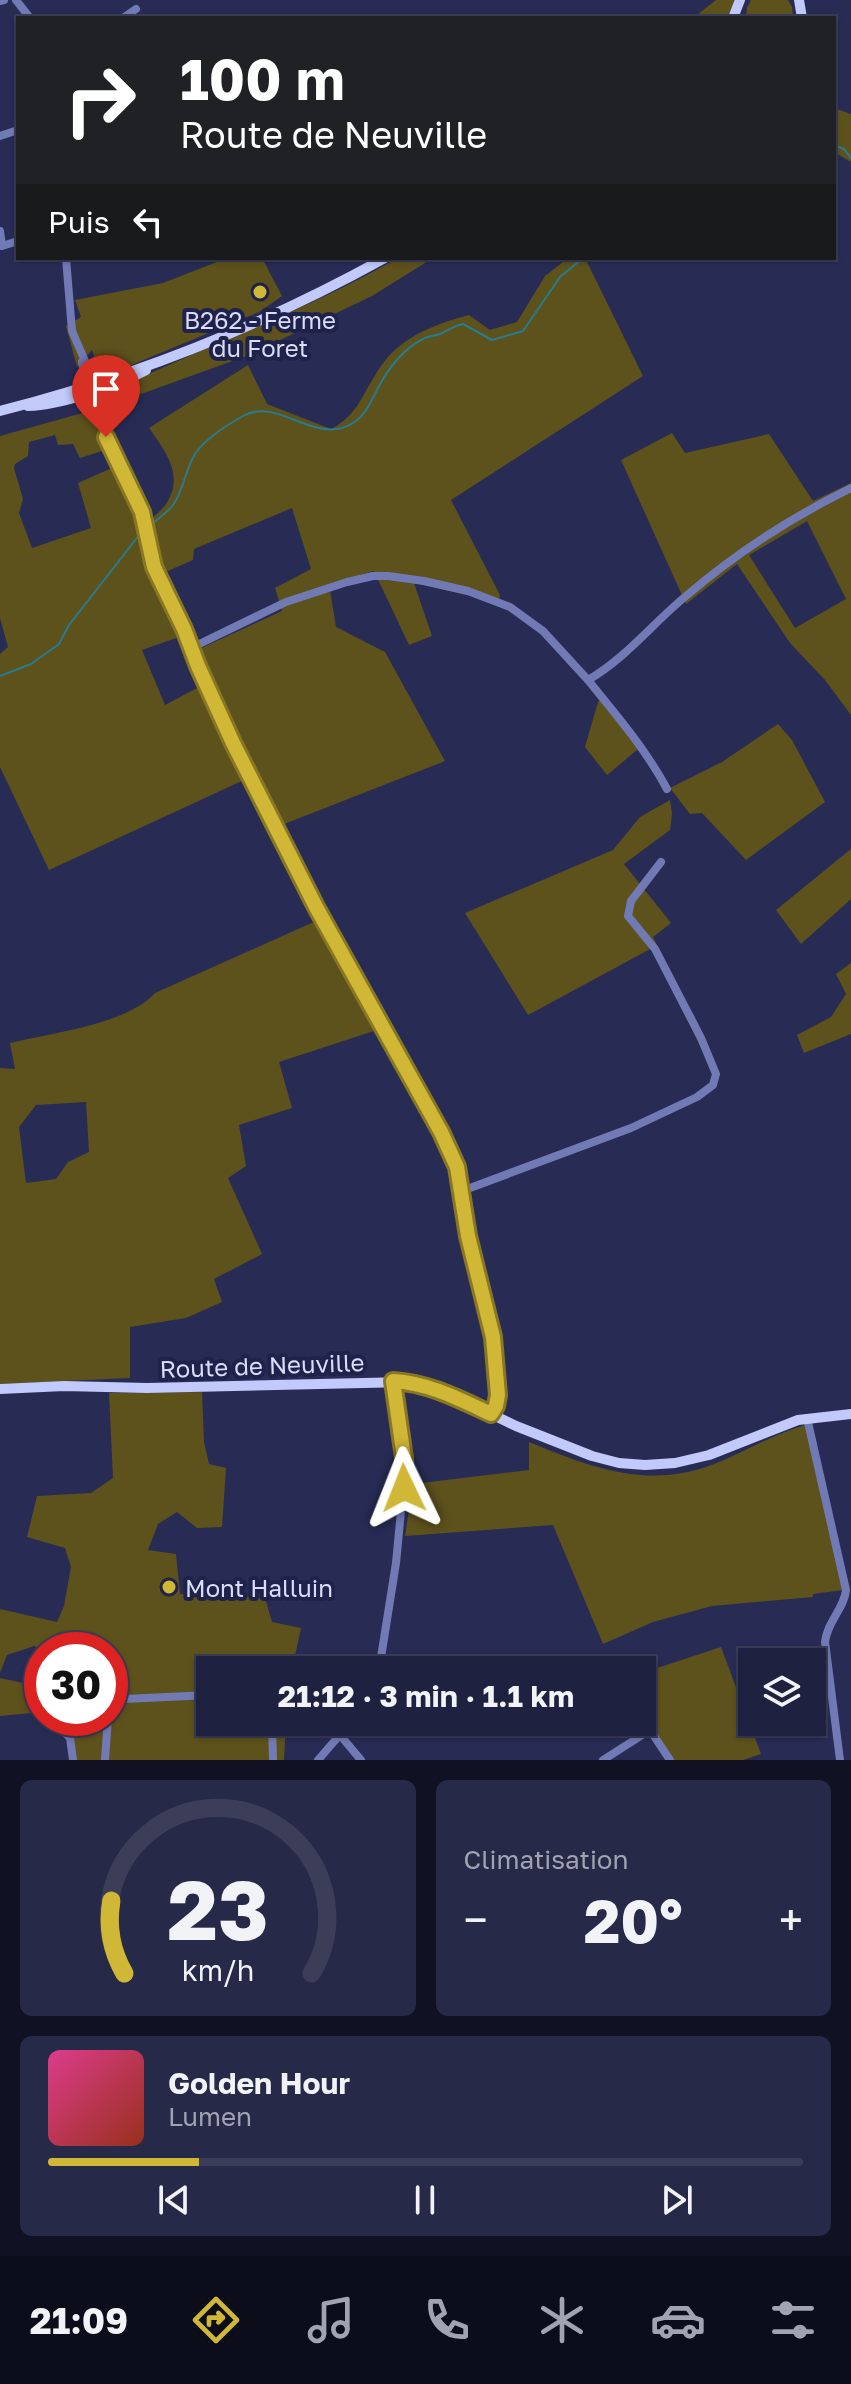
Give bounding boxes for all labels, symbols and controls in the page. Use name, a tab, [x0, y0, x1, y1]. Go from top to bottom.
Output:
text: 100 m	[180, 45, 345, 112]
icon: right	[48, 48, 152, 152]
text: Route de Neuville	[180, 113, 487, 156]
icon: left	[126, 200, 170, 244]
text: Puis	[48, 204, 110, 240]
marker: B262 - Ferme du Foret	[251, 283, 269, 301]
place label: B262 - Ferme du Foret	[184, 305, 336, 362]
pin	[72, 355, 140, 437]
icon: arrive	[84, 367, 128, 411]
street label: Route de Neuville	[159, 1347, 365, 1383]
position arrow	[362, 1446, 446, 1530]
place label: Mont Halluin	[185, 1573, 333, 1602]
marker: Mont Halluin	[160, 1578, 178, 1596]
speed limit sign: 30	[24, 1632, 128, 1736]
map controls	[738, 1648, 826, 1736]
button: layers	[738, 1648, 826, 1736]
text: 21:12 · 3 min · 1.1 km	[278, 1678, 574, 1714]
text: Climatisation	[464, 1844, 628, 1875]
text: 23	[167, 1858, 269, 1958]
text: 20°	[584, 1884, 683, 1956]
text: −	[464, 1893, 488, 1946]
text: +	[779, 1893, 803, 1946]
text: km/h	[181, 1953, 254, 1987]
text: Golden Hour	[168, 2065, 350, 2101]
text: Lumen	[168, 2101, 252, 2132]
icon: previous	[152, 2178, 196, 2222]
icon: pause	[403, 2178, 447, 2222]
icon: next	[655, 2178, 699, 2222]
icon: directions	[188, 2292, 244, 2348]
icon: music	[303, 2292, 359, 2348]
icon: phone	[419, 2292, 475, 2348]
icon: climate	[534, 2292, 590, 2348]
icon: car	[650, 2292, 706, 2348]
icon: filters	[765, 2292, 821, 2348]
text: 21:09	[30, 2299, 128, 2342]

